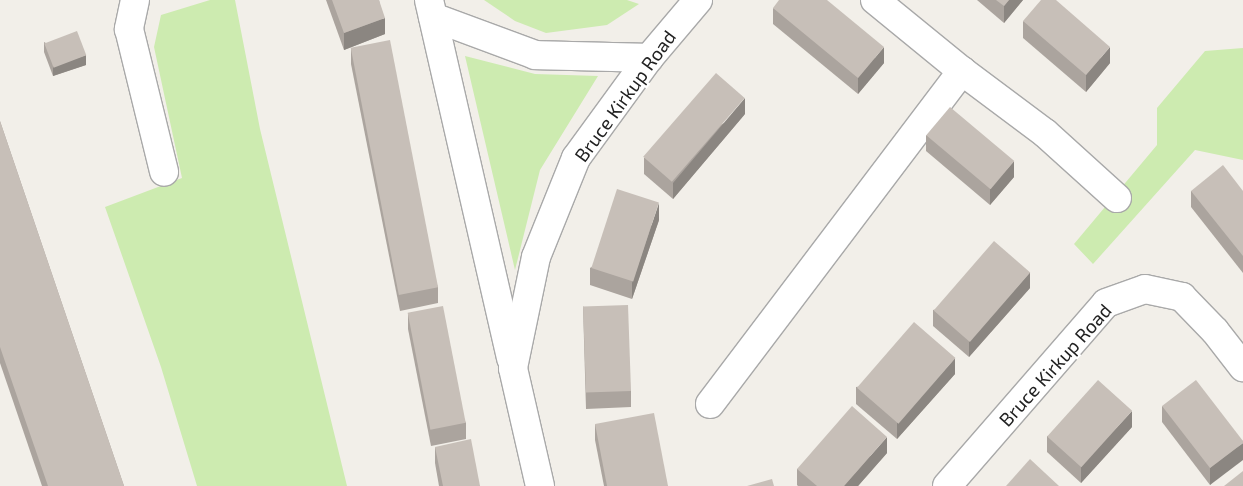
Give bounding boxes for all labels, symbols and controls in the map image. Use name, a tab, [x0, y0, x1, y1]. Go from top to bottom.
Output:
street label: Bruce Kirkup Road	[570, 26, 680, 166]
street label: Bruce Kirkup Road	[994, 299, 1116, 431]

